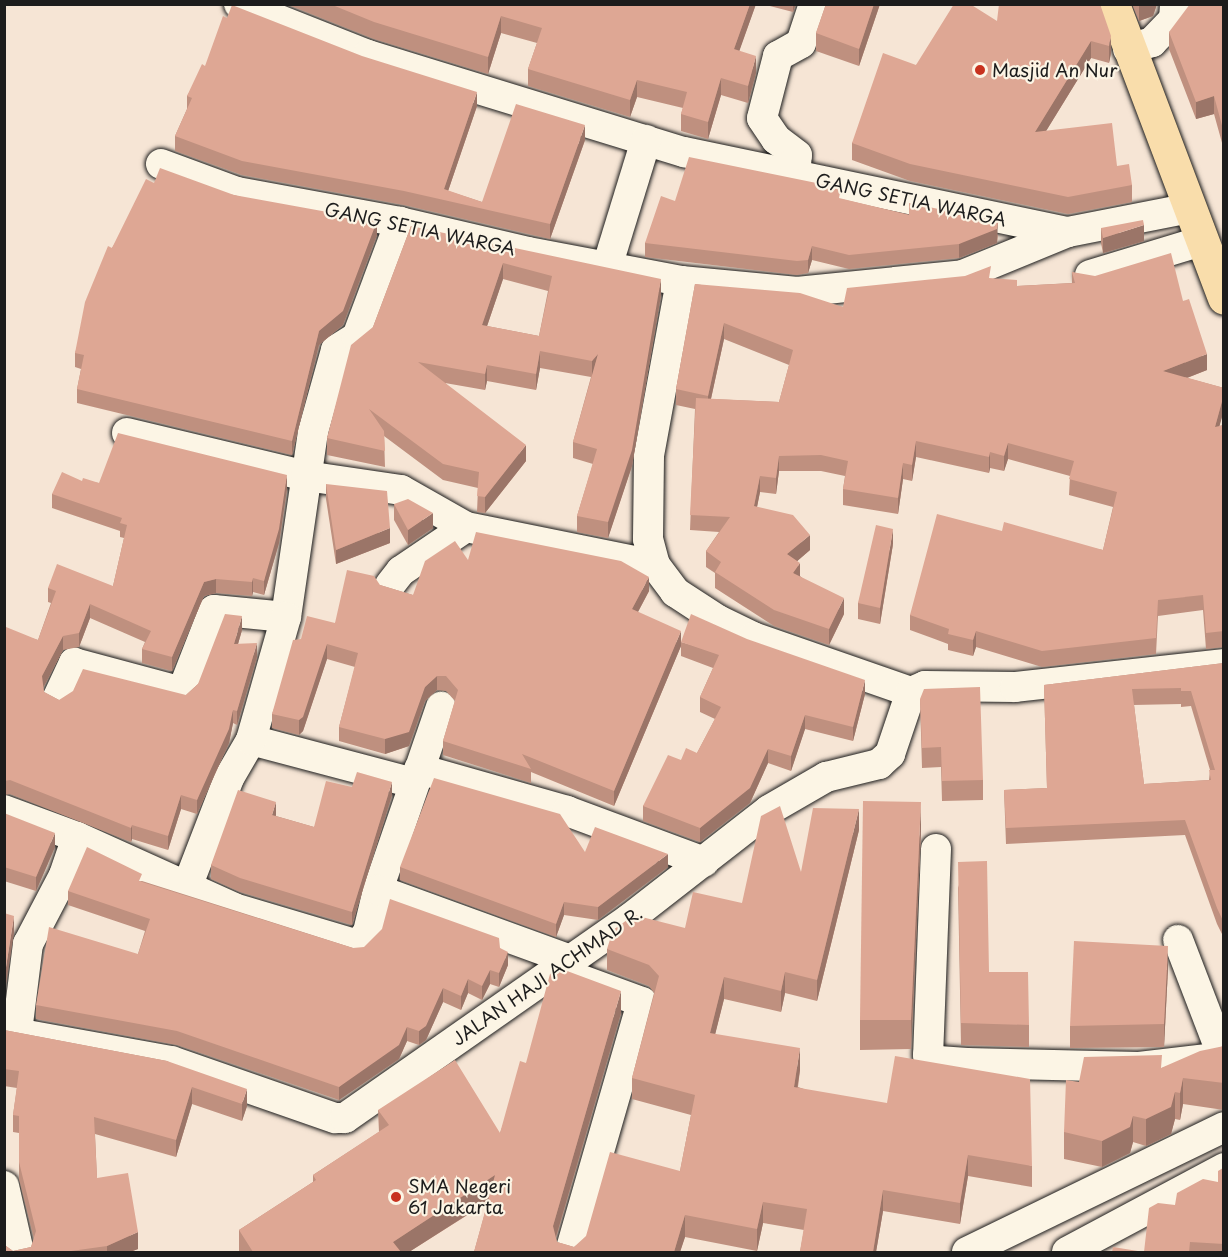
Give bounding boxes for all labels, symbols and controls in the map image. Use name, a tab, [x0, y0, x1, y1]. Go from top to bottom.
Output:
place label: Masjid An Nur	[992, 59, 1118, 81]
marker: Masjid An Nur	[973, 63, 987, 77]
street label: GANG SETIA WARGA	[812, 169, 1010, 231]
street label: GANG SETIA WARGA	[321, 198, 519, 260]
street label: JALAN HAJI ACHMAD R.	[448, 902, 646, 1050]
place label: SMA Negeri 61 Jakarta	[408, 1176, 512, 1218]
marker: SMA Negeri 61 Jakarta	[389, 1190, 403, 1204]

